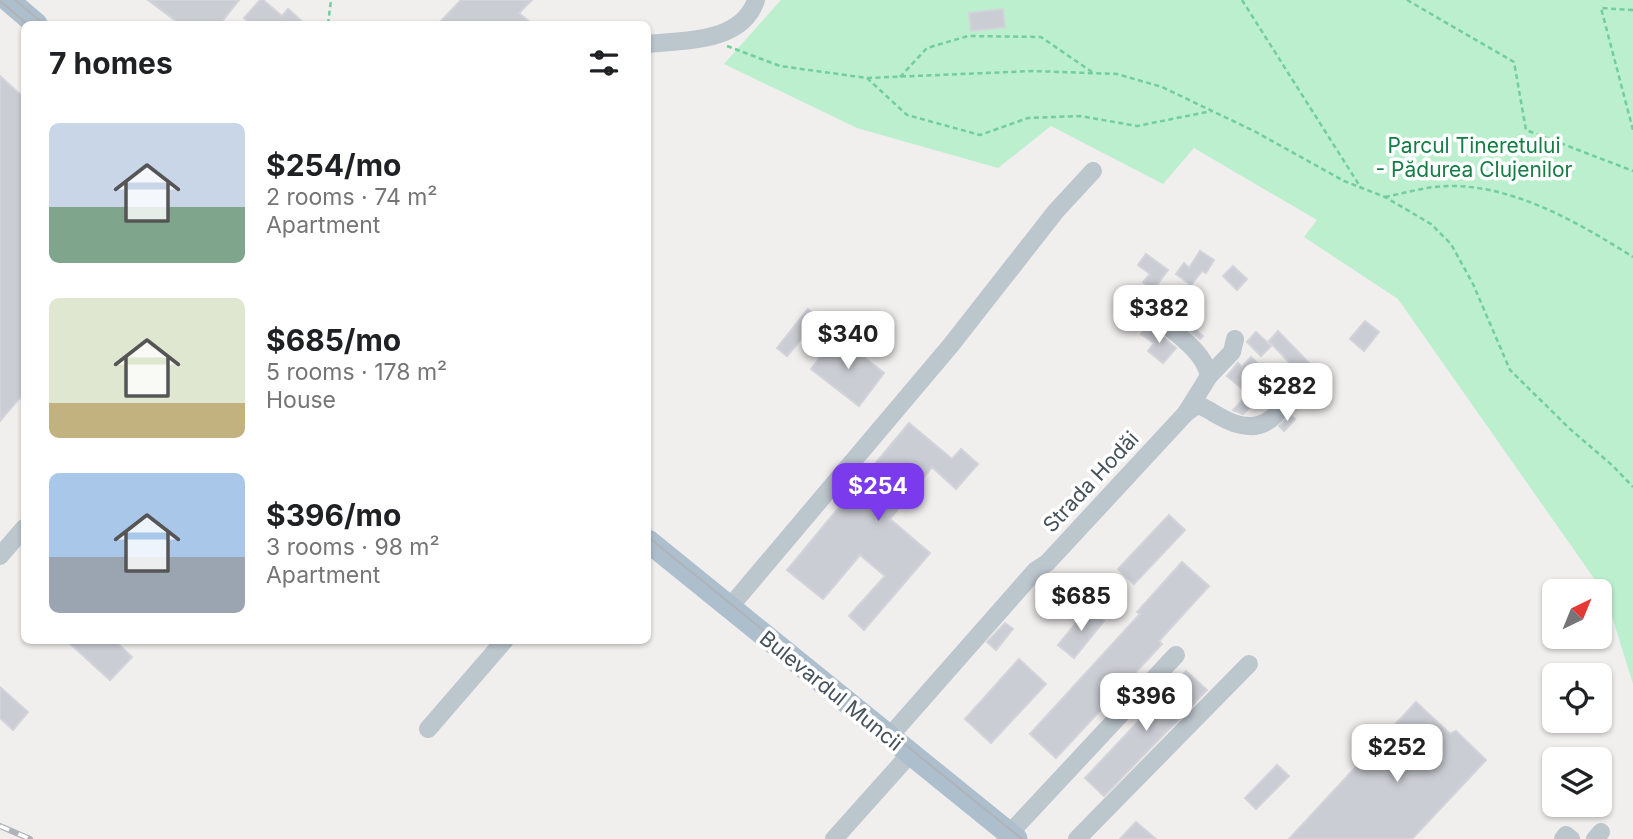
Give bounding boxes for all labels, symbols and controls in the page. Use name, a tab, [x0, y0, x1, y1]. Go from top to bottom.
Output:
icon: filters	[585, 44, 623, 82]
text: 7 homes	[49, 45, 173, 81]
park label: Parcul Tineretului - Pădurea Clujenilor	[1376, 133, 1573, 182]
text: $254/mo	[266, 147, 401, 183]
icon: home	[105, 151, 189, 235]
text: 2 rooms · 74 m²	[266, 183, 438, 211]
text: Apartment	[266, 211, 380, 239]
pin: $382	[1118, 286, 1200, 345]
text: $382	[1129, 294, 1189, 322]
pin: $340	[807, 312, 889, 371]
text: $340	[818, 320, 878, 348]
text: $685/mo	[266, 322, 401, 358]
icon: home	[105, 326, 189, 410]
text: 5 rooms · 178 m²	[266, 358, 447, 386]
pin: $282	[1246, 364, 1328, 423]
text: $282	[1257, 372, 1317, 400]
text: House	[266, 386, 336, 414]
street label: Strada Hodăi	[1038, 426, 1144, 537]
pin: $254	[837, 463, 919, 523]
text: $254	[848, 472, 908, 500]
text: $396/mo	[266, 497, 401, 533]
icon: home	[105, 501, 189, 585]
text: 3 rooms · 98 m²	[266, 533, 440, 561]
text: Apartment	[266, 561, 380, 589]
pin: $685	[1040, 574, 1122, 633]
north arrow	[1542, 579, 1612, 649]
map controls	[1542, 579, 1612, 817]
text: $685	[1051, 582, 1111, 610]
street label: Bulevardul Muncii	[755, 625, 908, 756]
button: locate	[1542, 663, 1612, 733]
pin: $396	[1105, 674, 1187, 733]
text: $396	[1116, 682, 1176, 710]
pin: $252	[1356, 724, 1438, 784]
text: $252	[1368, 733, 1426, 761]
button: layers	[1542, 747, 1612, 817]

